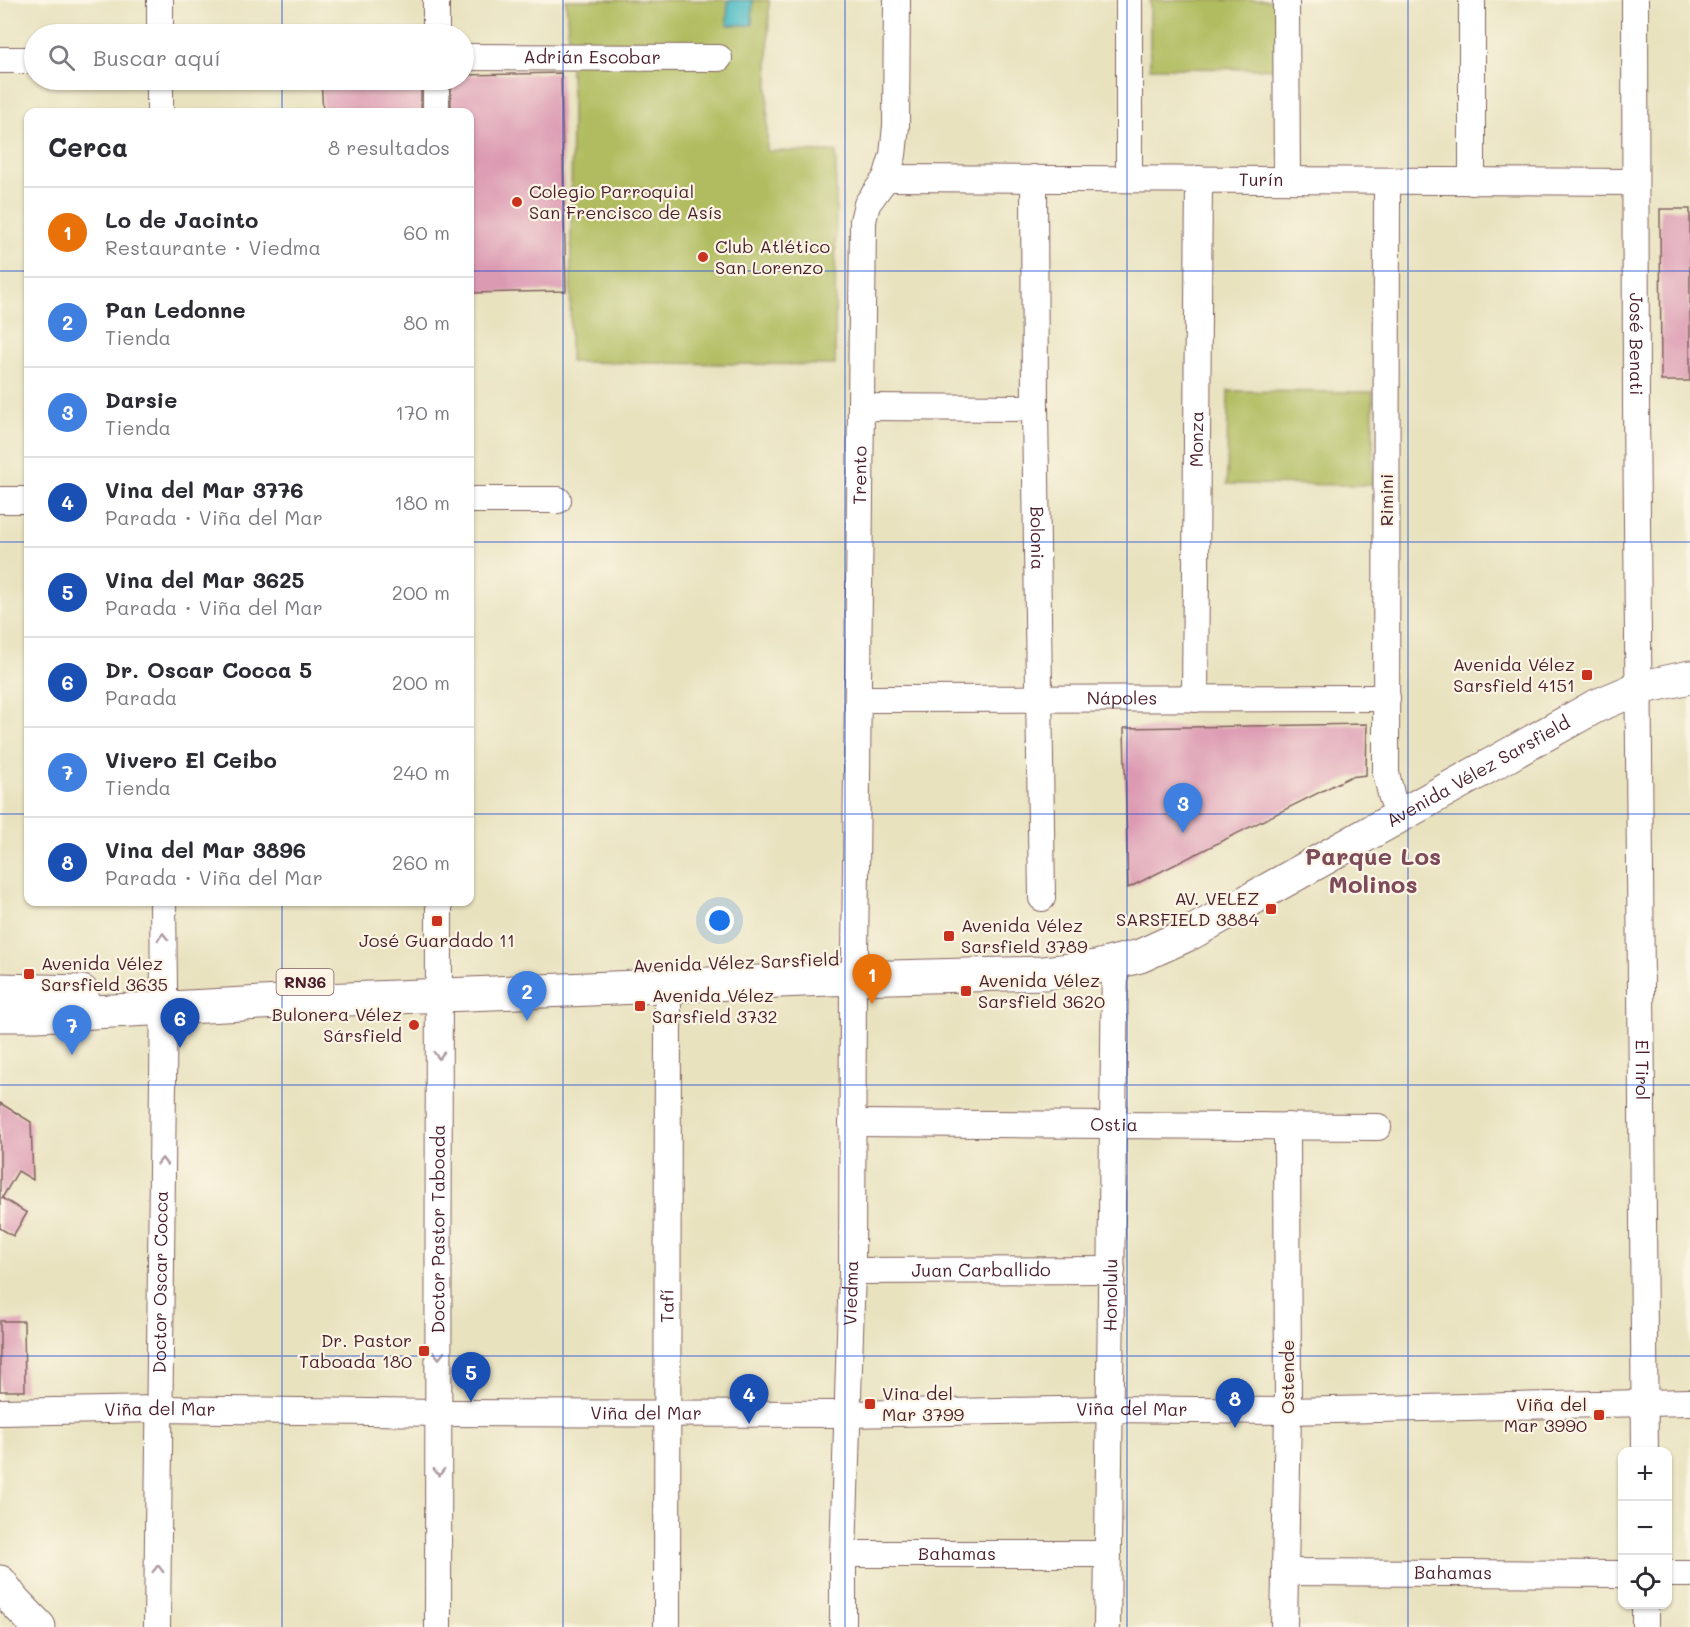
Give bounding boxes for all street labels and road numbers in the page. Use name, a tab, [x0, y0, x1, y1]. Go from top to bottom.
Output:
street label: Adrián Escobar	[523, 44, 661, 69]
street label: Turín	[1239, 167, 1283, 191]
street label: José Benati	[1625, 292, 1649, 396]
street label: Monza	[1184, 411, 1208, 467]
street label: Trento	[847, 445, 872, 505]
street label: Rimini	[1374, 474, 1398, 526]
street label: Bolonia	[1025, 506, 1050, 570]
street label: Nápoles	[1087, 685, 1157, 710]
street label: Avenida Vélez Sarsfield	[1382, 710, 1574, 832]
street label: Avenida Vélez Sarsfield	[632, 946, 840, 978]
road number: RN36	[276, 969, 334, 995]
street label: El Tirol	[1630, 1040, 1655, 1100]
street label: Ostia	[1090, 1112, 1138, 1136]
street label: Doctor Pastor Taboada	[425, 1125, 450, 1333]
street label: Doctor Oscar Cocca	[147, 1191, 173, 1373]
street label: Juan Carballido	[911, 1257, 1051, 1282]
street label: Honolulu	[1098, 1258, 1122, 1332]
street label: Viedma	[837, 1260, 863, 1326]
street label: Tafí	[654, 1289, 679, 1323]
street label: Ostende	[1275, 1340, 1299, 1414]
street label: Viña del Mar	[104, 1396, 216, 1421]
street label: Viña del Mar	[1076, 1396, 1188, 1421]
street label: Viña del Mar	[590, 1400, 702, 1425]
street label: Bahamas	[918, 1541, 996, 1565]
street label: Bahamas	[1414, 1560, 1492, 1584]

